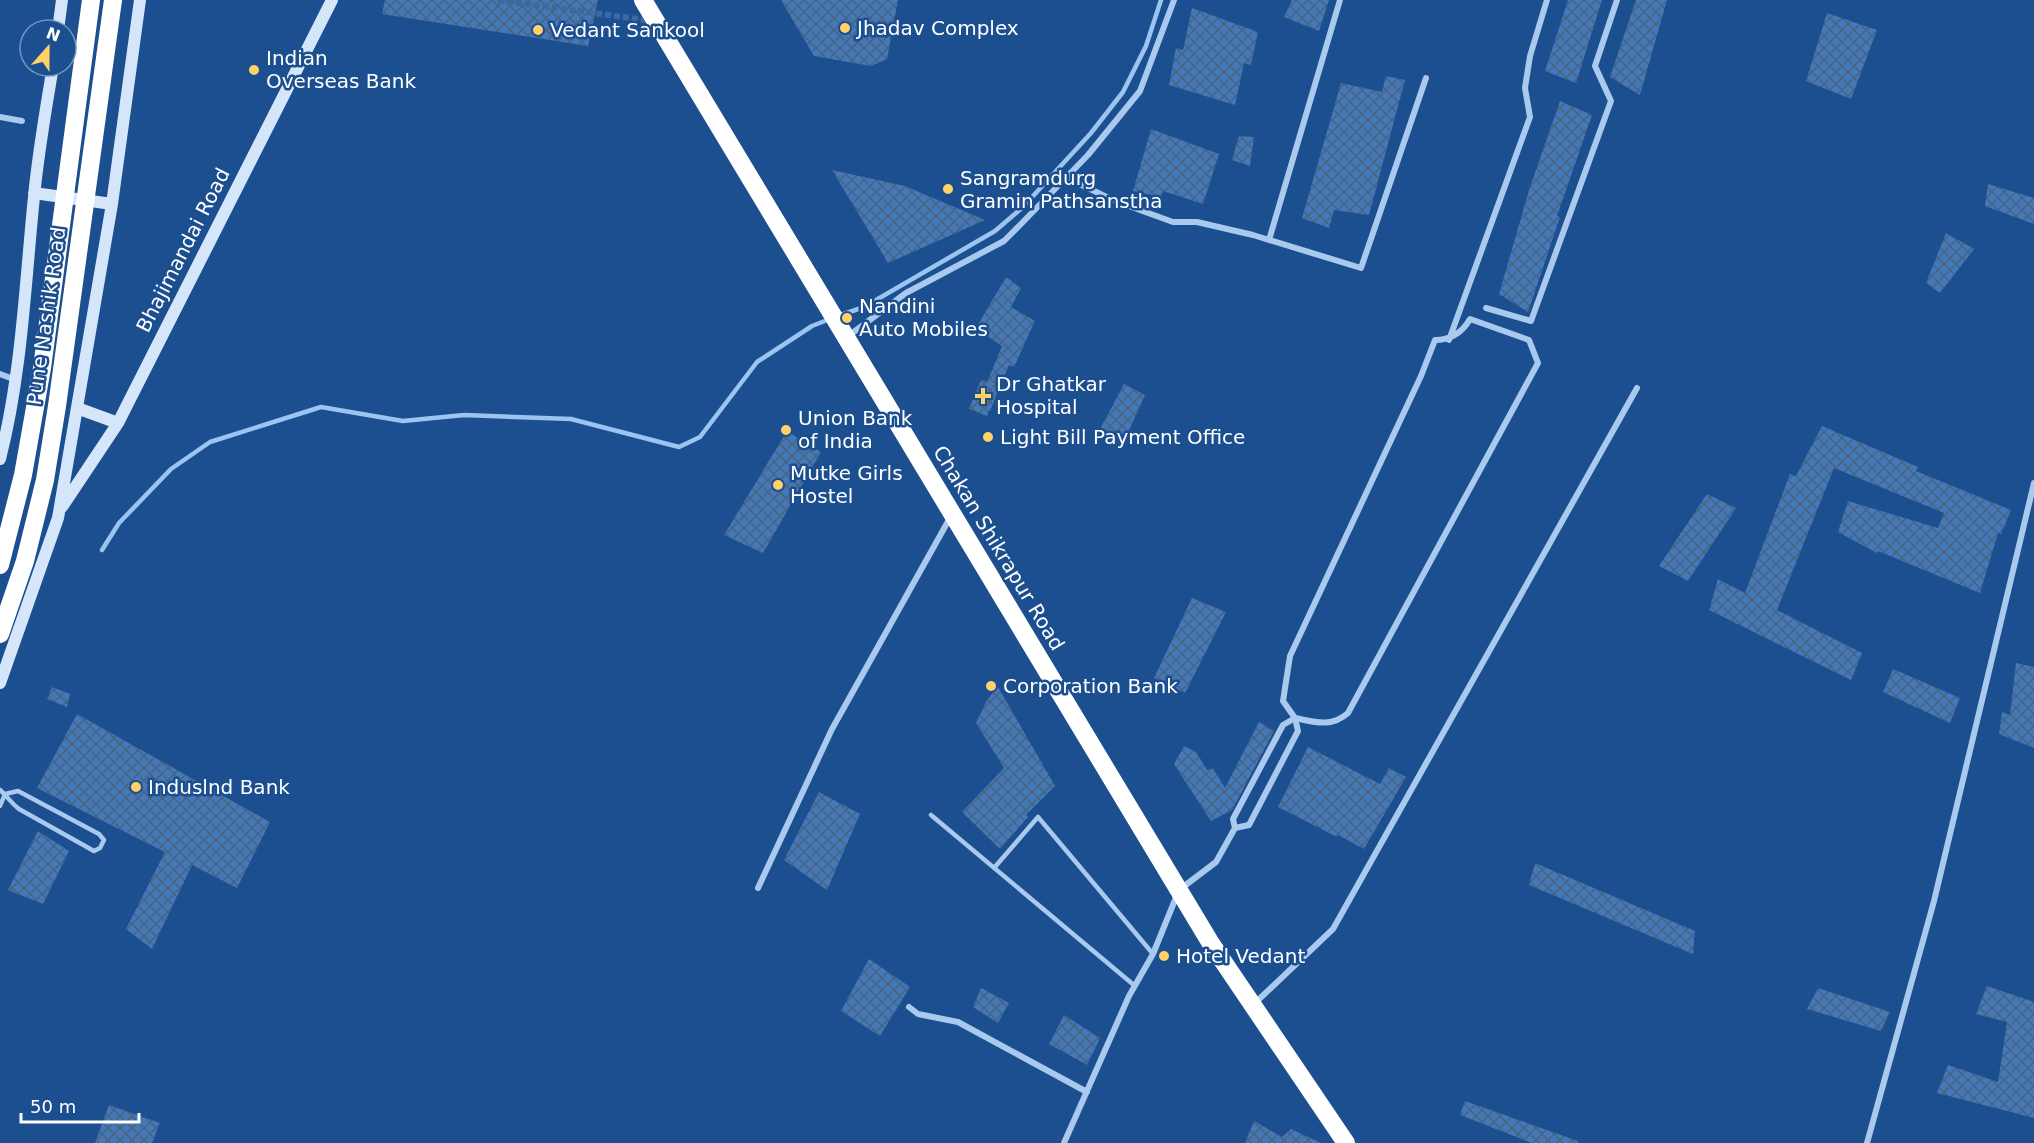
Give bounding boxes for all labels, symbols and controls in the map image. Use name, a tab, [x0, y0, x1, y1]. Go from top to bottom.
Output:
place label: Jhadav Complex	[855, 16, 1019, 40]
north arrow	[18, 18, 78, 78]
place label: Vedant Sankool	[550, 18, 705, 42]
marker: Jhadav Complex	[838, 21, 852, 35]
text: N	[44, 23, 63, 46]
marker: Vedant Sankool	[531, 23, 545, 37]
place label: Indian Overseas Bank	[266, 46, 417, 93]
marker: Indian Overseas Bank	[247, 63, 261, 77]
street label: Bhajimandai Road	[131, 164, 235, 336]
place label: Sangramdurg Gramin Pathsanstha	[960, 166, 1163, 213]
marker: Sangramdurg Gramin Pathsanstha	[941, 182, 955, 196]
street label: Pune Nashik Road	[22, 225, 70, 407]
place label: Nandini Auto Mobiles	[859, 294, 988, 341]
marker: Nandini Auto Mobiles	[840, 311, 854, 325]
place label: Dr Ghatkar Hospital	[996, 372, 1107, 419]
marker: Dr Ghatkar Hospital	[974, 387, 992, 405]
place label: Union Bank of India	[798, 406, 913, 453]
marker: Union Bank of India	[779, 423, 793, 437]
place label: Light Bill Payment Office	[1000, 425, 1245, 449]
marker: Light Bill Payment Office	[981, 430, 995, 444]
street label: Chakan Shikrapur Road	[928, 441, 1070, 655]
place label: Mutke Girls Hostel	[790, 461, 903, 508]
marker: Mutke Girls Hostel	[771, 478, 785, 492]
place label: Corporation Bank	[1003, 674, 1178, 698]
marker: Corporation Bank	[984, 679, 998, 693]
place label: Induslnd Bank	[148, 775, 290, 799]
marker: Induslnd Bank	[129, 780, 143, 794]
place label: Hotel Vedant	[1176, 944, 1305, 968]
marker: Hotel Vedant	[1157, 949, 1171, 963]
scale bar	[21, 1086, 140, 1124]
text: 50 m	[30, 1096, 76, 1117]

